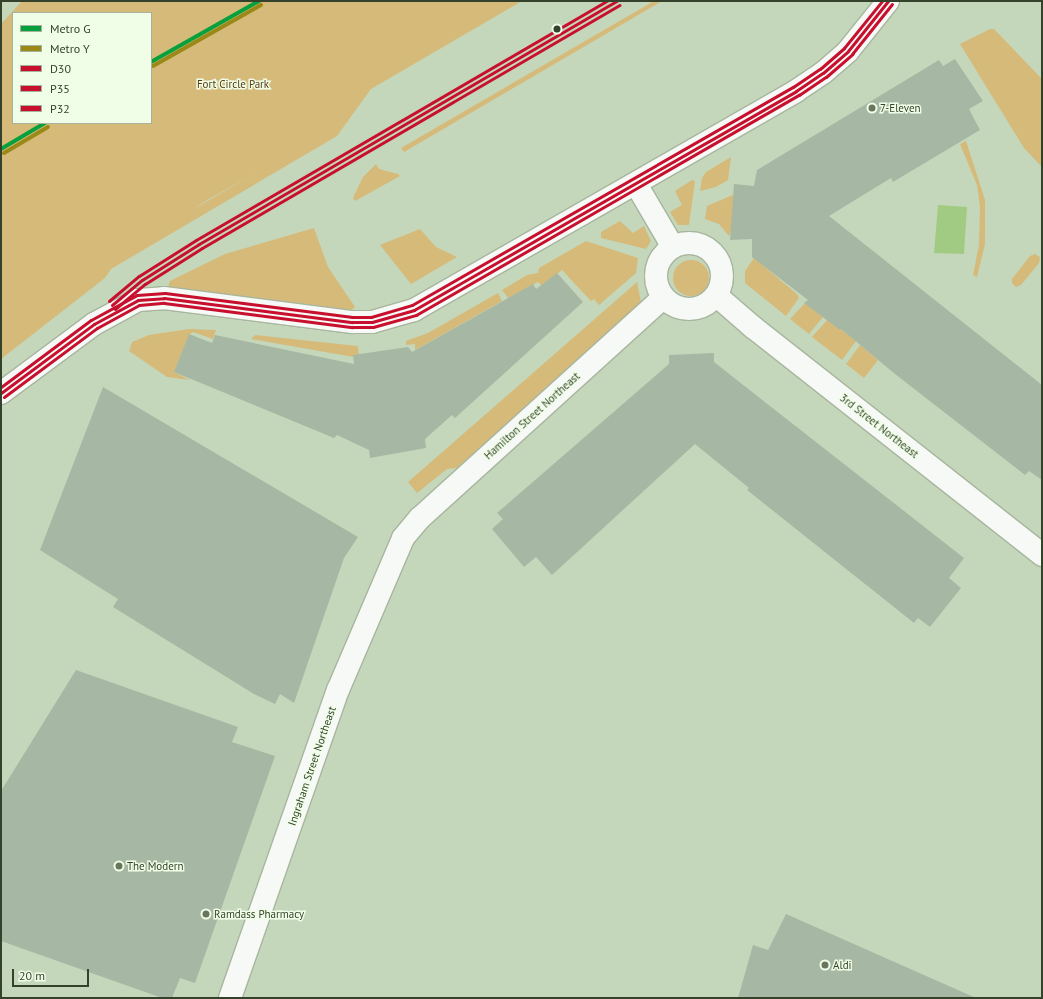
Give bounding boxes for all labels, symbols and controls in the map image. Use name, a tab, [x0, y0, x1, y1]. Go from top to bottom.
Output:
legend	[12, 12, 152, 124]
text: Metro G	[50, 21, 91, 36]
unlabelled marker	[552, 24, 562, 34]
text: Metro Y	[50, 41, 90, 56]
text: D30	[50, 61, 71, 76]
park label: Fort Circle Park	[197, 77, 269, 91]
text: P35	[50, 81, 70, 96]
text: P32	[50, 101, 70, 116]
place label: 7-Eleven	[880, 101, 920, 115]
marker: 7-Eleven	[867, 103, 877, 113]
street label: Hamilton Street Northeast	[482, 370, 582, 462]
street label: 3rd Street Northeast	[837, 391, 921, 461]
street label: Ingraham Street Northeast	[285, 705, 339, 827]
place label: The Modern	[127, 859, 184, 873]
marker: The Modern	[114, 861, 124, 871]
place label: Ramdass Pharmacy	[214, 907, 304, 921]
marker: Ramdass Pharmacy	[201, 909, 211, 919]
place label: Aldi	[833, 958, 852, 972]
marker: Aldi	[820, 960, 830, 970]
scale bar	[14, 961, 91, 987]
text: 20 m	[19, 968, 45, 983]

